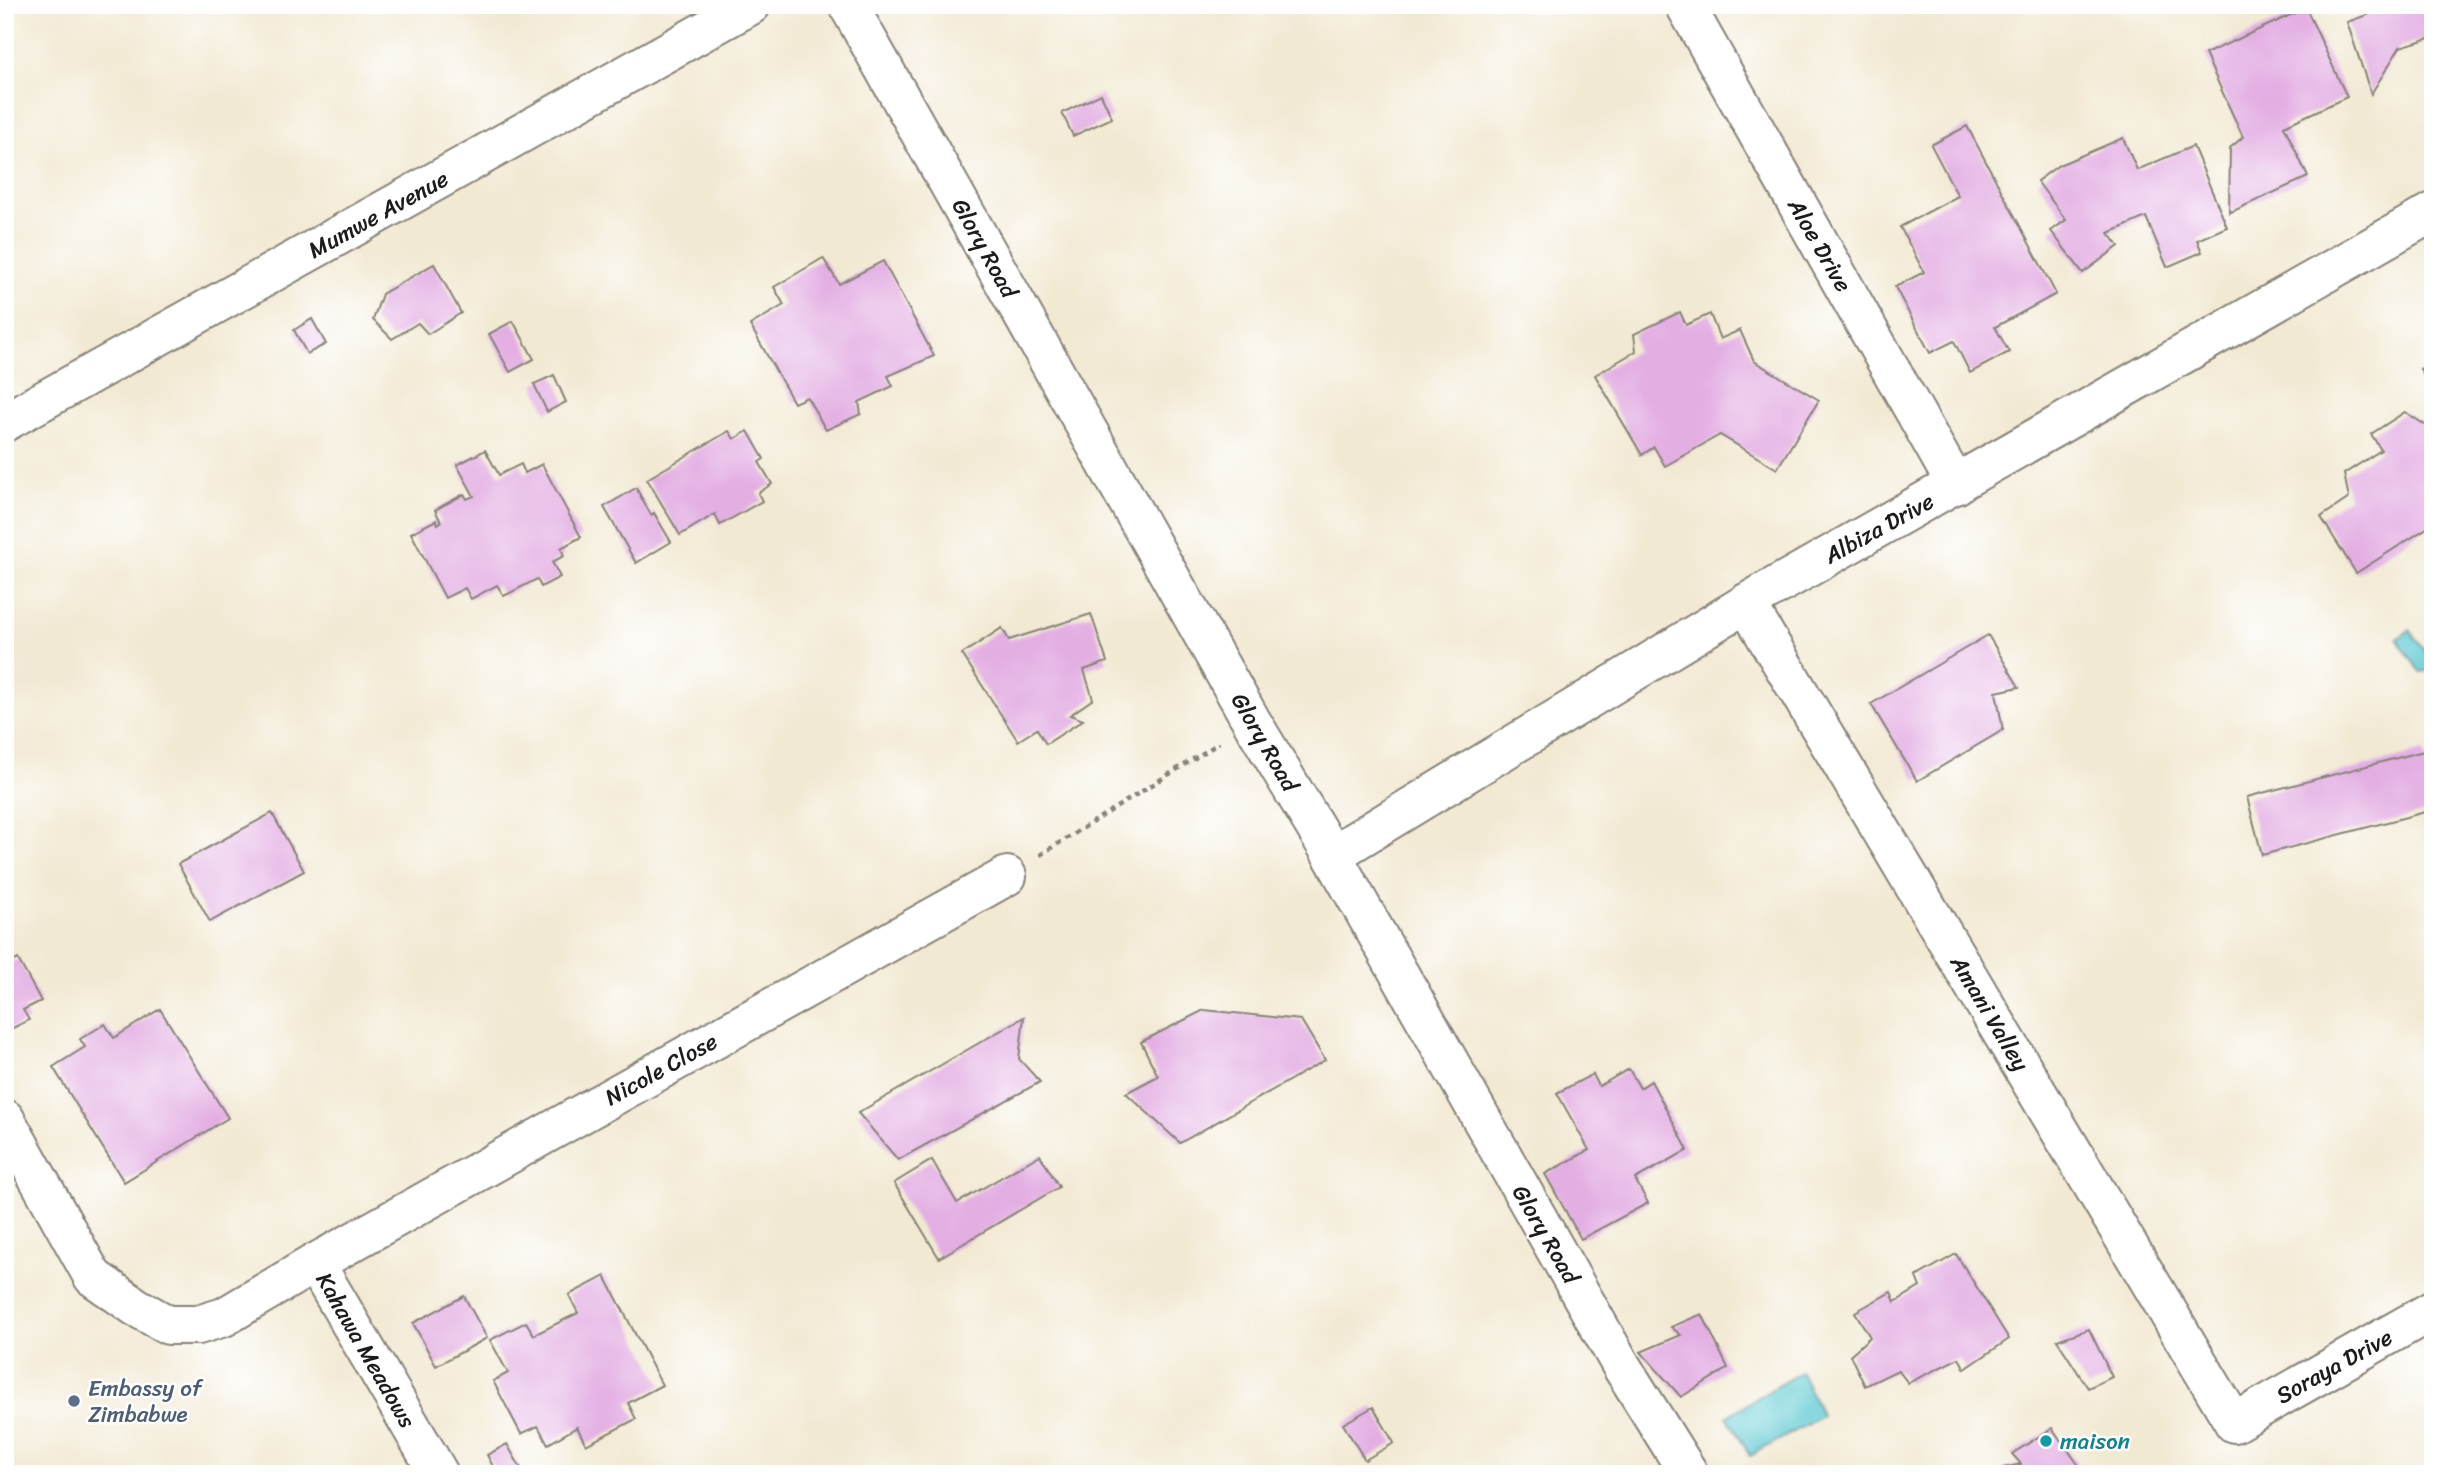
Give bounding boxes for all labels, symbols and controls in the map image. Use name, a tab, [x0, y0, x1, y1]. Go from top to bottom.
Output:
street label: Mumwe Avenue	[300, 159, 456, 270]
street label: Aloe Drive	[1776, 189, 1863, 300]
street label: Glory Road	[940, 191, 1030, 308]
street label: Albiza Drive	[1816, 481, 1942, 576]
street label: Glory Road	[1220, 685, 1311, 801]
street label: Amani Valley	[1938, 946, 2041, 1079]
street label: Nicole Close	[597, 1021, 726, 1117]
street label: Glory Road	[1501, 1177, 1592, 1293]
street label: Kahawa Meadows	[304, 1264, 427, 1436]
street label: Soraya Drive	[2268, 1317, 2401, 1416]
place label: Embassy of Zimbabwe	[88, 1368, 204, 1435]
marker: Embassy of Zimbabwe	[66, 1393, 82, 1409]
place label: maison	[2060, 1421, 2131, 1462]
marker: maison	[2038, 1433, 2054, 1449]

